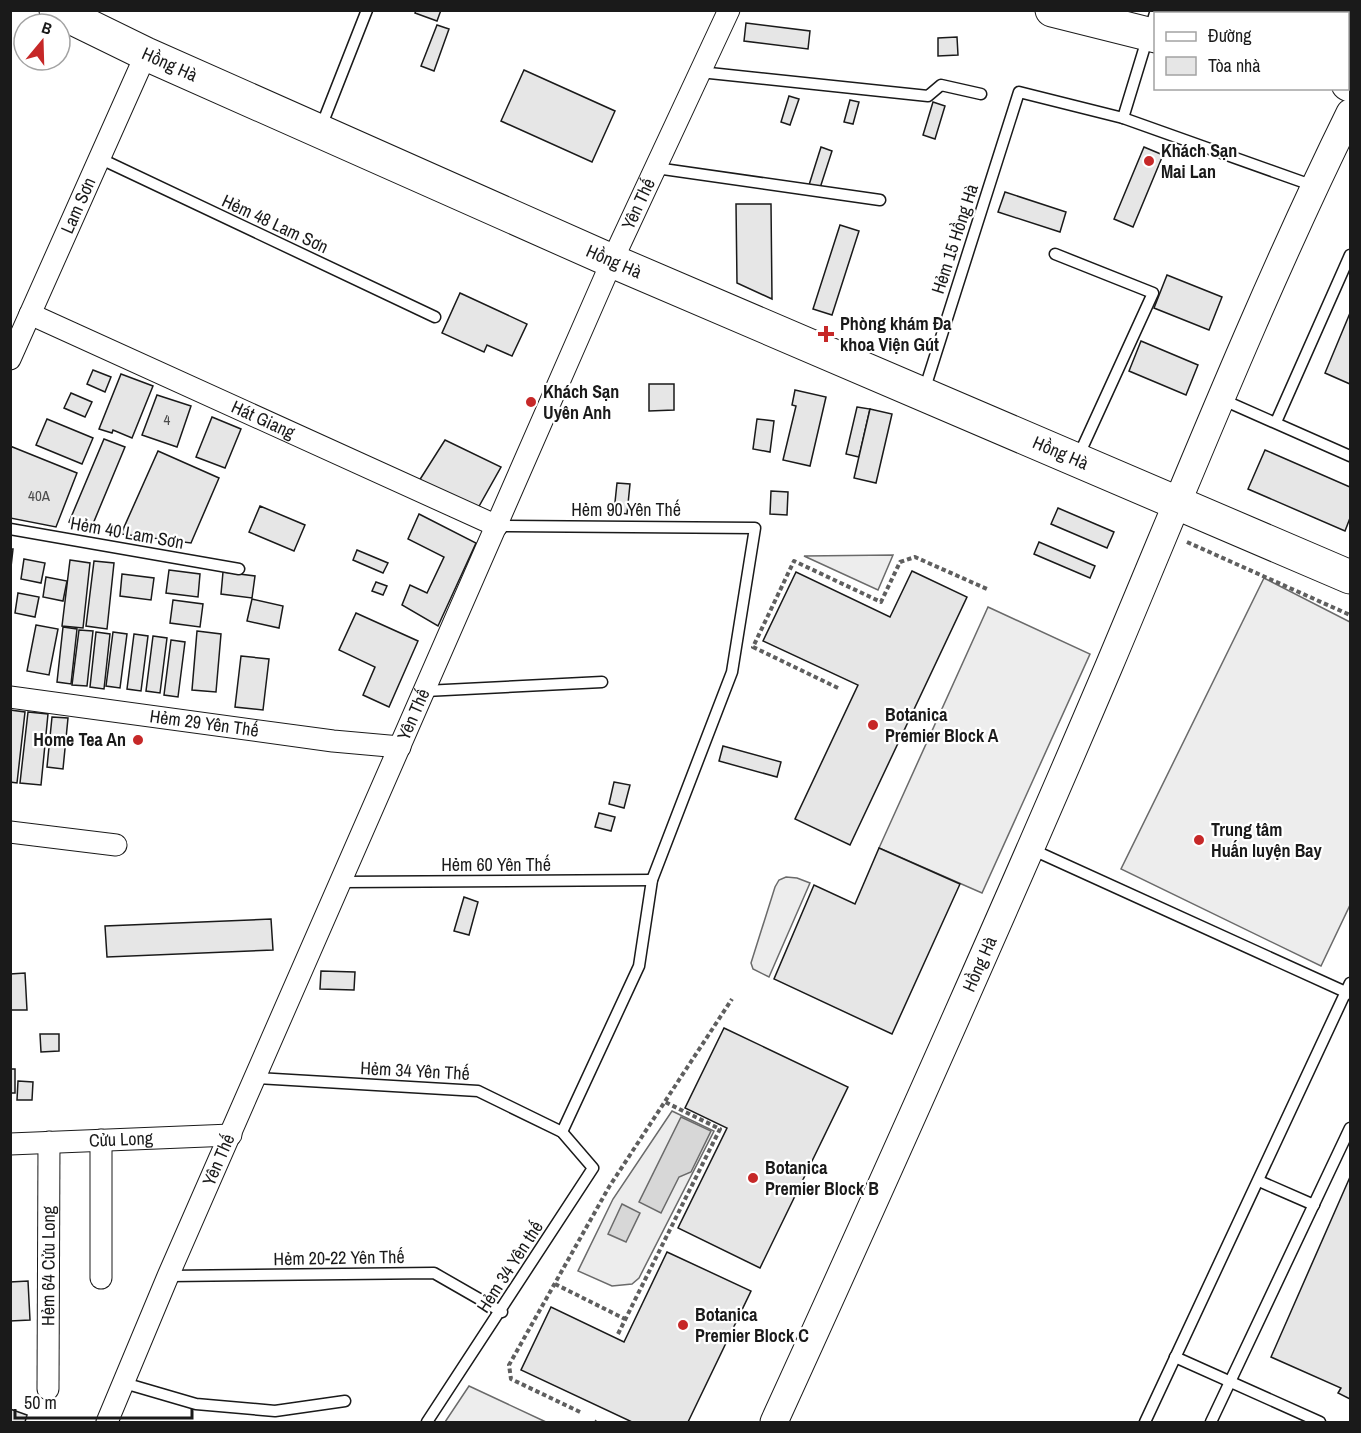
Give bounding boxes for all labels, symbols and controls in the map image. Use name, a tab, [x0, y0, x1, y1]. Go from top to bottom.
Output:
north arrow	[12, 12, 72, 72]
legend	[1154, 12, 1349, 90]
text: B	[39, 16, 55, 40]
text: Đường	[1208, 23, 1252, 48]
street label: Hồng Hà	[138, 41, 202, 87]
text: Tòa nhà	[1208, 53, 1261, 78]
place label: Khách Sạn Mai Lan	[1161, 138, 1237, 184]
marker: Khách Sạn Mai Lan	[1142, 154, 1156, 168]
street label: Lam Sơn	[55, 173, 101, 237]
street label: Yên Thế	[615, 174, 661, 234]
street label: Hẻm 15 Hồng Hà	[925, 181, 984, 297]
street label: Hẻm 48 Lam Sơn	[218, 188, 333, 259]
street label: Hồng Hà	[582, 238, 646, 284]
place label: Phòng khám Đa khoa Viện Gút	[840, 311, 952, 357]
marker: Phòng khám Đa khoa Viện Gút	[817, 325, 835, 343]
place label: Khách Sạn Uyên Anh	[543, 379, 619, 425]
street label: Hát Giang	[227, 394, 300, 445]
marker: Khách Sạn Uyên Anh	[524, 395, 538, 409]
house number: 4	[164, 409, 171, 430]
street label: Hồng Hà	[1029, 430, 1092, 476]
house number: 40A	[28, 485, 51, 506]
street label: Hẻm 90 Yên Thế	[571, 497, 681, 522]
street label: Hẻm 40 Lam Sơn	[68, 510, 186, 555]
street label: Yên Thế	[391, 685, 435, 744]
place label: Botanica Premier Block A	[885, 702, 999, 748]
street label: Hẻm 29 Yên Thế	[148, 703, 260, 743]
marker: Botanica Premier Block A	[866, 718, 880, 732]
place label: Home Tea An	[33, 727, 126, 752]
marker: Home Tea An	[131, 733, 145, 747]
place label: Trung tâm Huấn luyện Bay	[1211, 817, 1323, 863]
marker: Trung tâm Huấn luyện Bay	[1192, 833, 1206, 847]
street label: Hẻm 60 Yên Thế	[441, 852, 551, 877]
street label: Hồng Hà	[956, 932, 1003, 996]
street label: Hẻm 34 Yên Thế	[360, 1055, 470, 1086]
street label: Cửu Long	[88, 1125, 154, 1153]
street label: Yên Thế	[196, 1130, 241, 1190]
place label: Botanica Premier Block B	[765, 1155, 879, 1201]
marker: Botanica Premier Block B	[746, 1171, 760, 1185]
street label: Hẻm 64 Cửu Long	[35, 1205, 61, 1326]
street label: Hẻm 34 Yên thế	[470, 1216, 549, 1318]
street label: Hẻm 20-22 Yên Thế	[273, 1244, 405, 1271]
place label: Botanica Premier Block C	[695, 1302, 809, 1348]
marker: Botanica Premier Block C	[676, 1318, 690, 1332]
scale bar	[15, 1382, 192, 1420]
text: 50 m	[24, 1390, 57, 1415]

